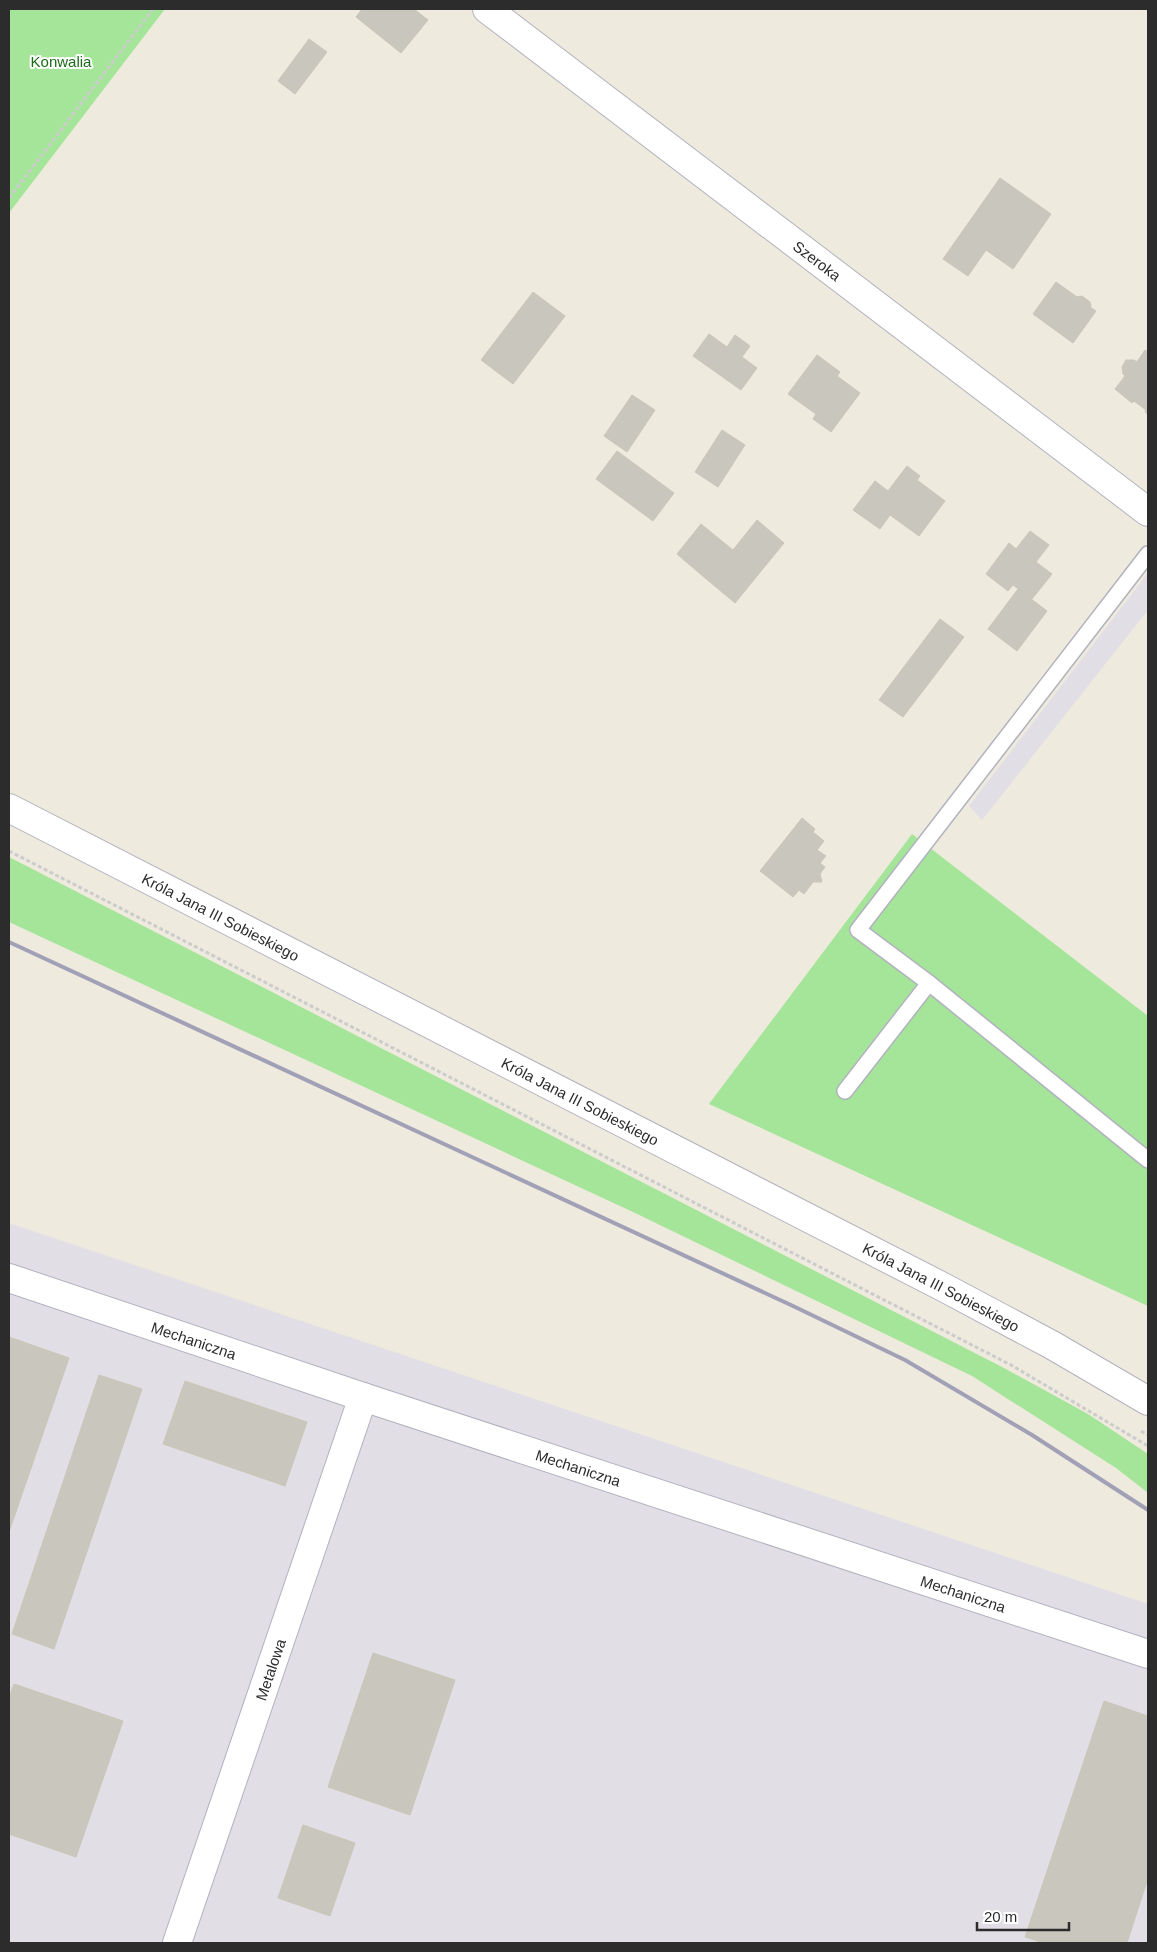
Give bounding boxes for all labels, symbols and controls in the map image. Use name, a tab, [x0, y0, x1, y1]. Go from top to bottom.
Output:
park label: Konwalia	[31, 53, 92, 70]
street label: Szeroka	[790, 237, 845, 284]
street label: Króla Jana III Sobieskiego	[139, 869, 302, 964]
street label: Króla Jana III Sobieskiego	[499, 1054, 662, 1148]
street label: Króla Jana III Sobieskiego	[860, 1239, 1022, 1335]
street label: Mechaniczna	[149, 1318, 239, 1362]
street label: Mechaniczna	[534, 1446, 624, 1490]
street label: Mechaniczna	[919, 1572, 1008, 1616]
street label: Metalowa	[252, 1636, 289, 1703]
scale bar	[977, 1900, 1070, 1932]
text: 20 m	[984, 1908, 1017, 1925]

